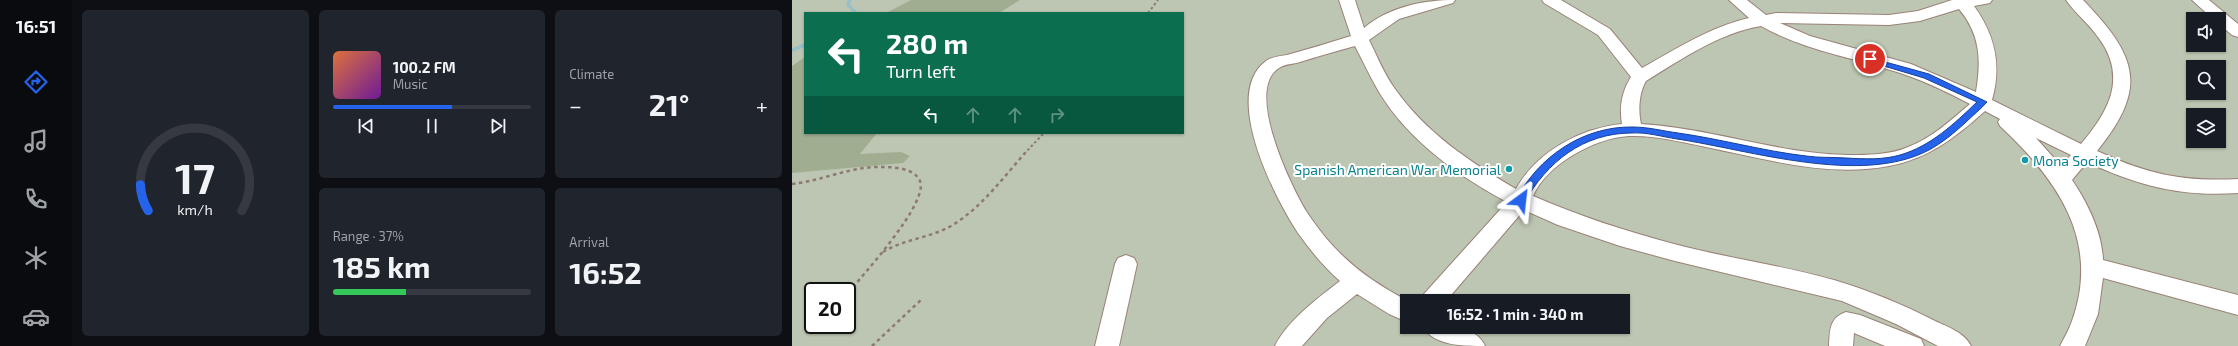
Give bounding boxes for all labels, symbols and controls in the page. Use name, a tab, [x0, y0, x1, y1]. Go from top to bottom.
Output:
map controls	[2186, 12, 2226, 148]
button: sound	[2186, 12, 2226, 52]
text: 16:51	[16, 15, 56, 37]
text: 280 m	[886, 26, 968, 60]
icon: left	[820, 28, 872, 80]
pin	[1853, 42, 1887, 76]
icon: arrive	[1859, 48, 1881, 70]
text: 100.2 FM	[393, 58, 456, 76]
text: Turn left	[886, 60, 956, 82]
button: search	[2186, 60, 2226, 100]
text: Climate	[569, 66, 614, 82]
icon: directions	[22, 68, 50, 96]
text: Music	[393, 76, 428, 92]
text: 21°	[649, 86, 689, 122]
text: −	[569, 92, 582, 118]
text: +	[756, 92, 768, 118]
icon: left	[920, 104, 942, 126]
icon: ahead	[962, 104, 984, 126]
icon: ahead	[1004, 104, 1026, 126]
icon: right	[1046, 104, 1068, 126]
button: layers	[2186, 108, 2226, 148]
icon: previous	[355, 115, 377, 137]
icon: pause	[421, 115, 443, 137]
icon: next	[487, 115, 509, 137]
icon: music	[22, 127, 50, 155]
text: 17	[175, 152, 215, 202]
place label: Mona Society	[2033, 152, 2119, 169]
marker: Mona Society	[2020, 155, 2030, 165]
place label: Spanish American War Memorial	[1294, 161, 1502, 178]
marker: Spanish American War Memorial	[1504, 164, 1514, 174]
position arrow	[1500, 179, 1542, 221]
icon: phone	[22, 185, 50, 213]
text: km/h	[178, 201, 213, 218]
text: Range · 37%	[333, 228, 404, 244]
text: Arrival	[569, 234, 609, 250]
icon: climate	[22, 244, 50, 272]
text: 185 km	[333, 248, 431, 284]
text: 16:52	[569, 254, 642, 290]
speed limit sign: 20	[804, 282, 856, 334]
icon: car	[22, 303, 50, 331]
text: 16:52 · 1 min · 340 m	[1447, 305, 1583, 323]

